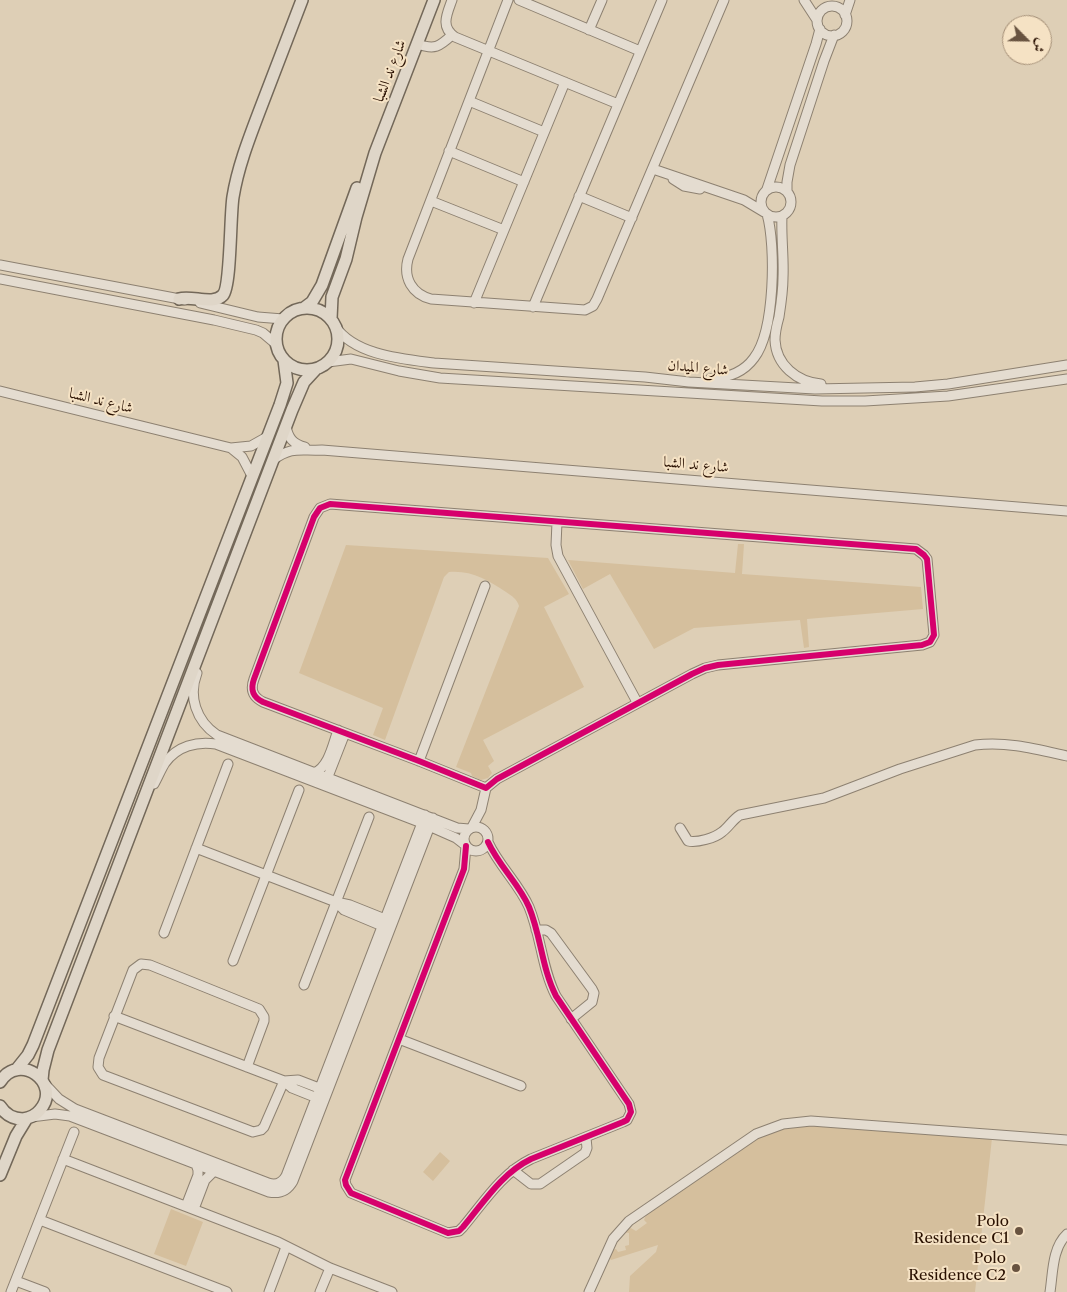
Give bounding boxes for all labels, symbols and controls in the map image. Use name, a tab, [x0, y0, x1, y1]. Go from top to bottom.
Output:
north arrow	[1002, 15, 1052, 65]
text: ش	[1029, 36, 1051, 55]
street label: شارع ند الشبا	[370, 37, 410, 105]
street label: شارع الميدان	[667, 356, 729, 380]
street label: شارع ند الشبا	[67, 384, 135, 418]
street label: شارع ند الشبا	[663, 453, 729, 477]
place label: Polo Residence C1	[914, 1213, 1009, 1248]
marker: Polo Residence C1	[1013, 1225, 1025, 1237]
place label: Polo Residence C2	[908, 1250, 1006, 1285]
marker: Polo Residence C2	[1010, 1262, 1022, 1274]

